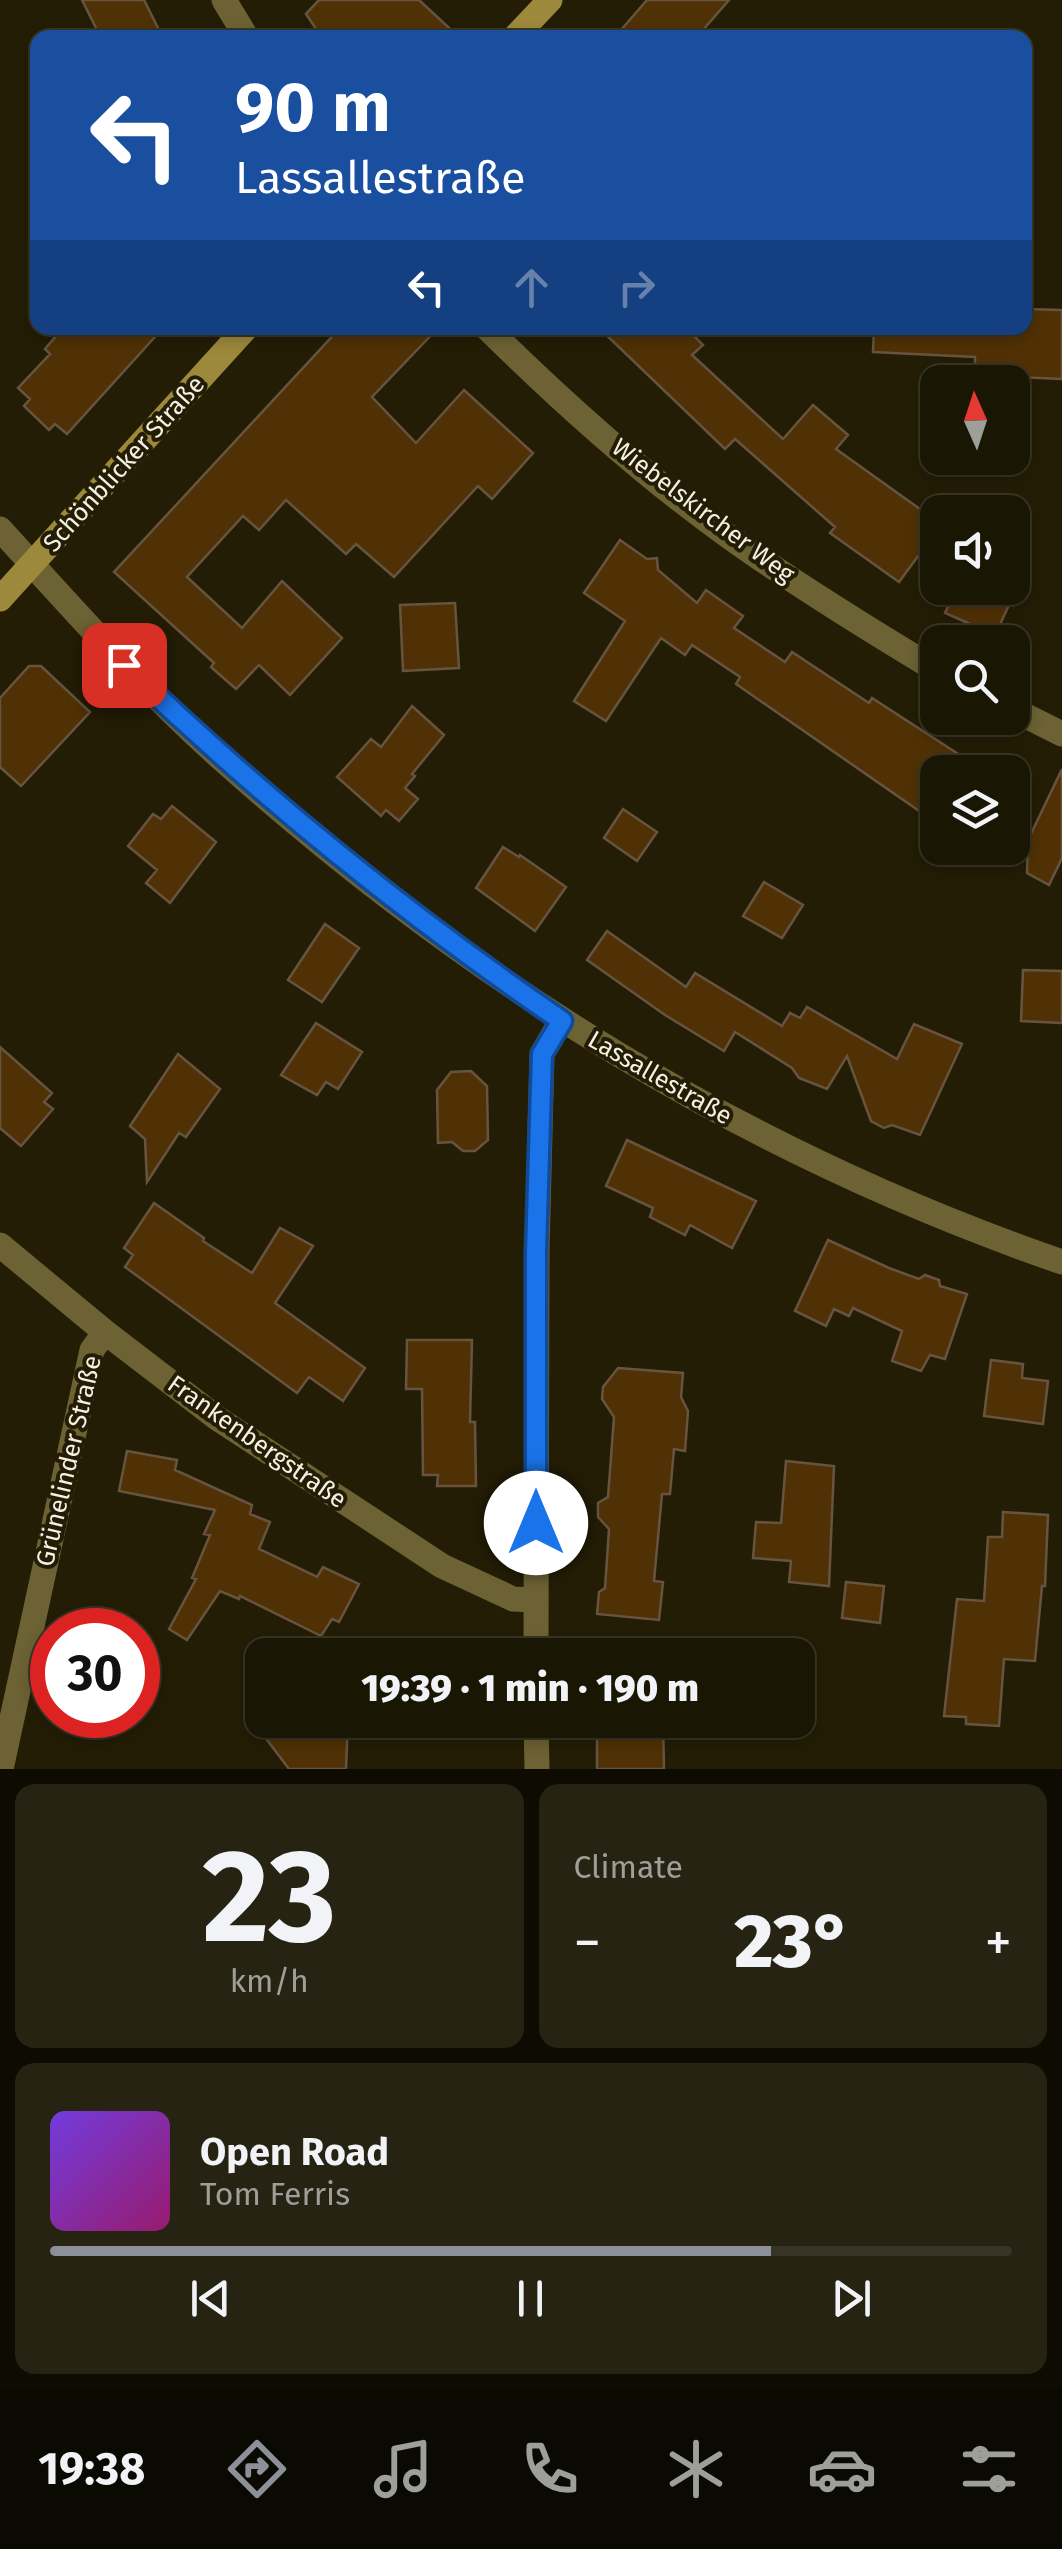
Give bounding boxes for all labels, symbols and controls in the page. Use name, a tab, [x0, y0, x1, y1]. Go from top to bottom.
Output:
text: 90 m	[235, 66, 391, 150]
icon: left	[70, 70, 200, 200]
text: Lassallestraße	[235, 151, 526, 205]
icon: left	[399, 260, 454, 315]
icon: ahead	[504, 260, 559, 315]
icon: right	[609, 260, 664, 315]
north arrow	[920, 365, 1030, 475]
map controls	[920, 365, 1030, 865]
street label: Schönblicker Straße	[37, 370, 211, 558]
street label: Wiebelskircher Weg	[606, 432, 800, 590]
button: sound	[920, 495, 1030, 605]
pin	[82, 623, 167, 708]
button: search	[920, 625, 1030, 735]
icon: arrive	[97, 638, 152, 693]
button: layers	[920, 755, 1030, 865]
street label: Lassallestraße	[583, 1025, 737, 1131]
street label: Grünelinder Straße	[30, 1353, 108, 1569]
street label: Frankenbergstraße	[162, 1369, 352, 1515]
position arrow	[484, 1471, 588, 1575]
speed limit sign: 30	[30, 1608, 160, 1738]
text: 19:39 · 1 min · 190 m	[361, 1665, 699, 1711]
text: 23	[202, 1819, 336, 1975]
text: Climate	[574, 1848, 683, 1886]
text: 23°	[734, 1897, 851, 1987]
text: −	[574, 1910, 601, 1976]
text: +	[985, 1910, 1012, 1976]
text: km/h	[230, 1962, 309, 2000]
text: Open Road	[200, 2129, 389, 2175]
text: Tom Ferris	[200, 2175, 350, 2213]
icon: previous	[183, 2271, 238, 2326]
icon: pause	[503, 2271, 558, 2326]
icon: next	[824, 2271, 879, 2326]
icon: directions	[222, 2434, 292, 2504]
icon: music	[368, 2434, 438, 2504]
icon: phone	[515, 2434, 585, 2504]
icon: climate	[661, 2434, 731, 2504]
icon: car	[807, 2434, 877, 2504]
icon: filters	[954, 2434, 1024, 2504]
text: 19:38	[38, 2442, 145, 2496]

